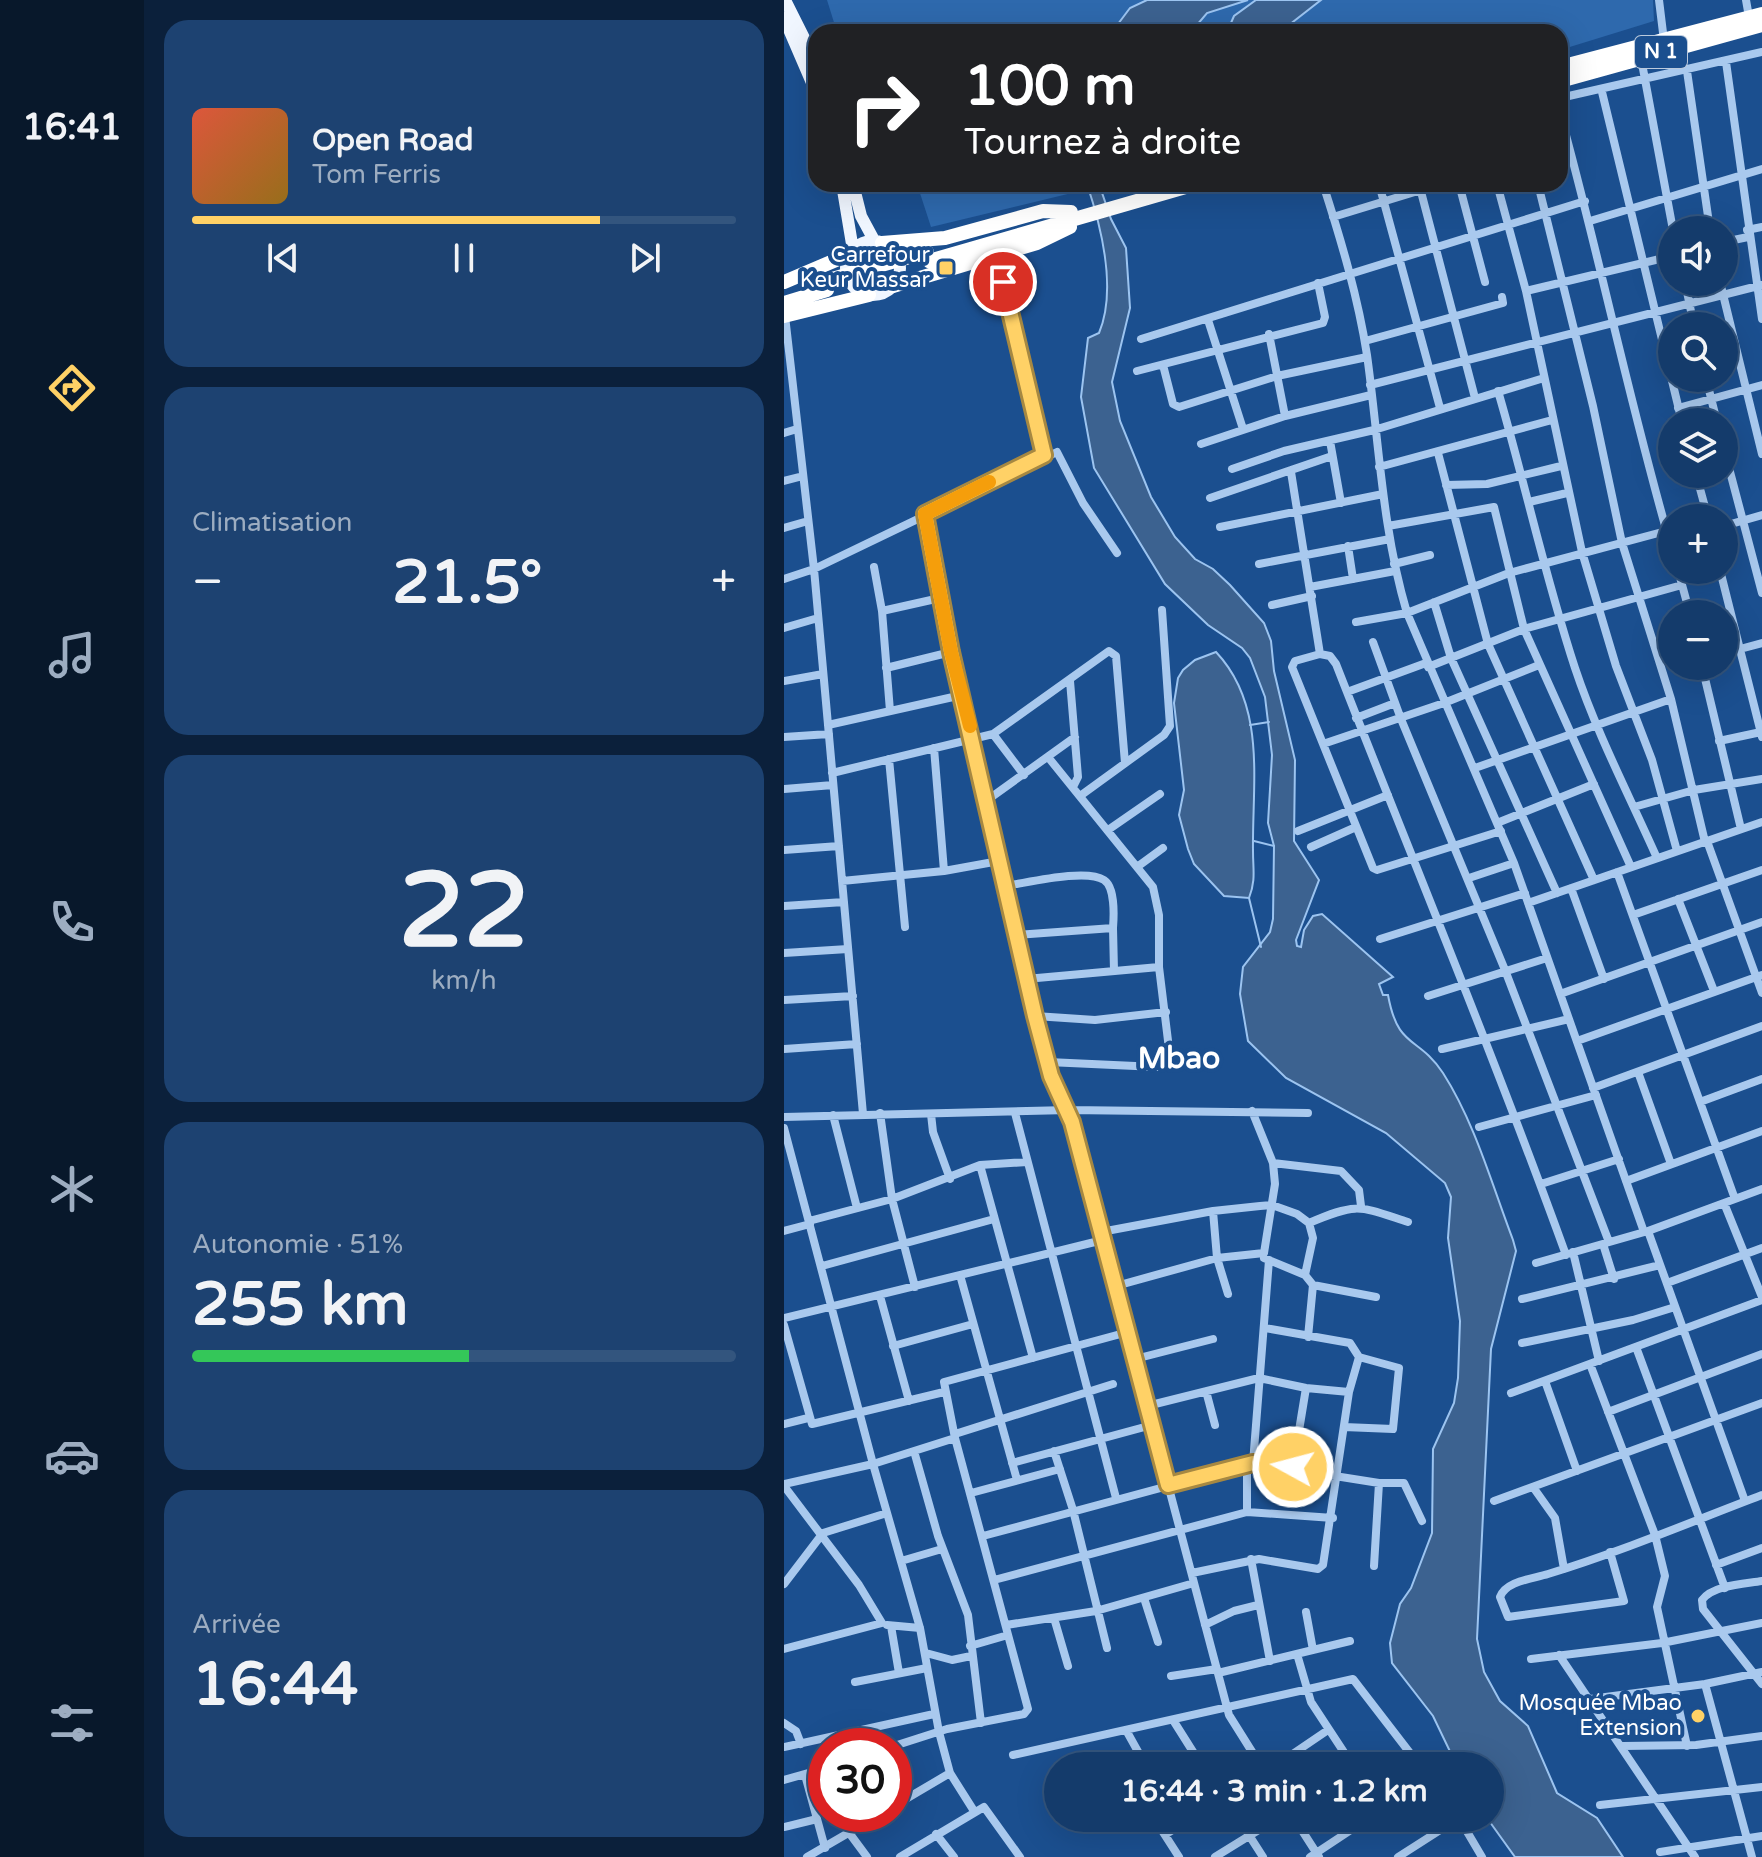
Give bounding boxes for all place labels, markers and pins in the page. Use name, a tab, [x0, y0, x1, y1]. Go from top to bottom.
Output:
place label: Carrefour Keur Massar	[800, 242, 931, 293]
pin	[969, 248, 1037, 316]
marker: Carrefour Keur Massar	[937, 259, 955, 277]
place label: Mosquée Mbao Extension	[1519, 1690, 1682, 1741]
marker: Mosquée Mbao Extension	[1689, 1707, 1707, 1725]

